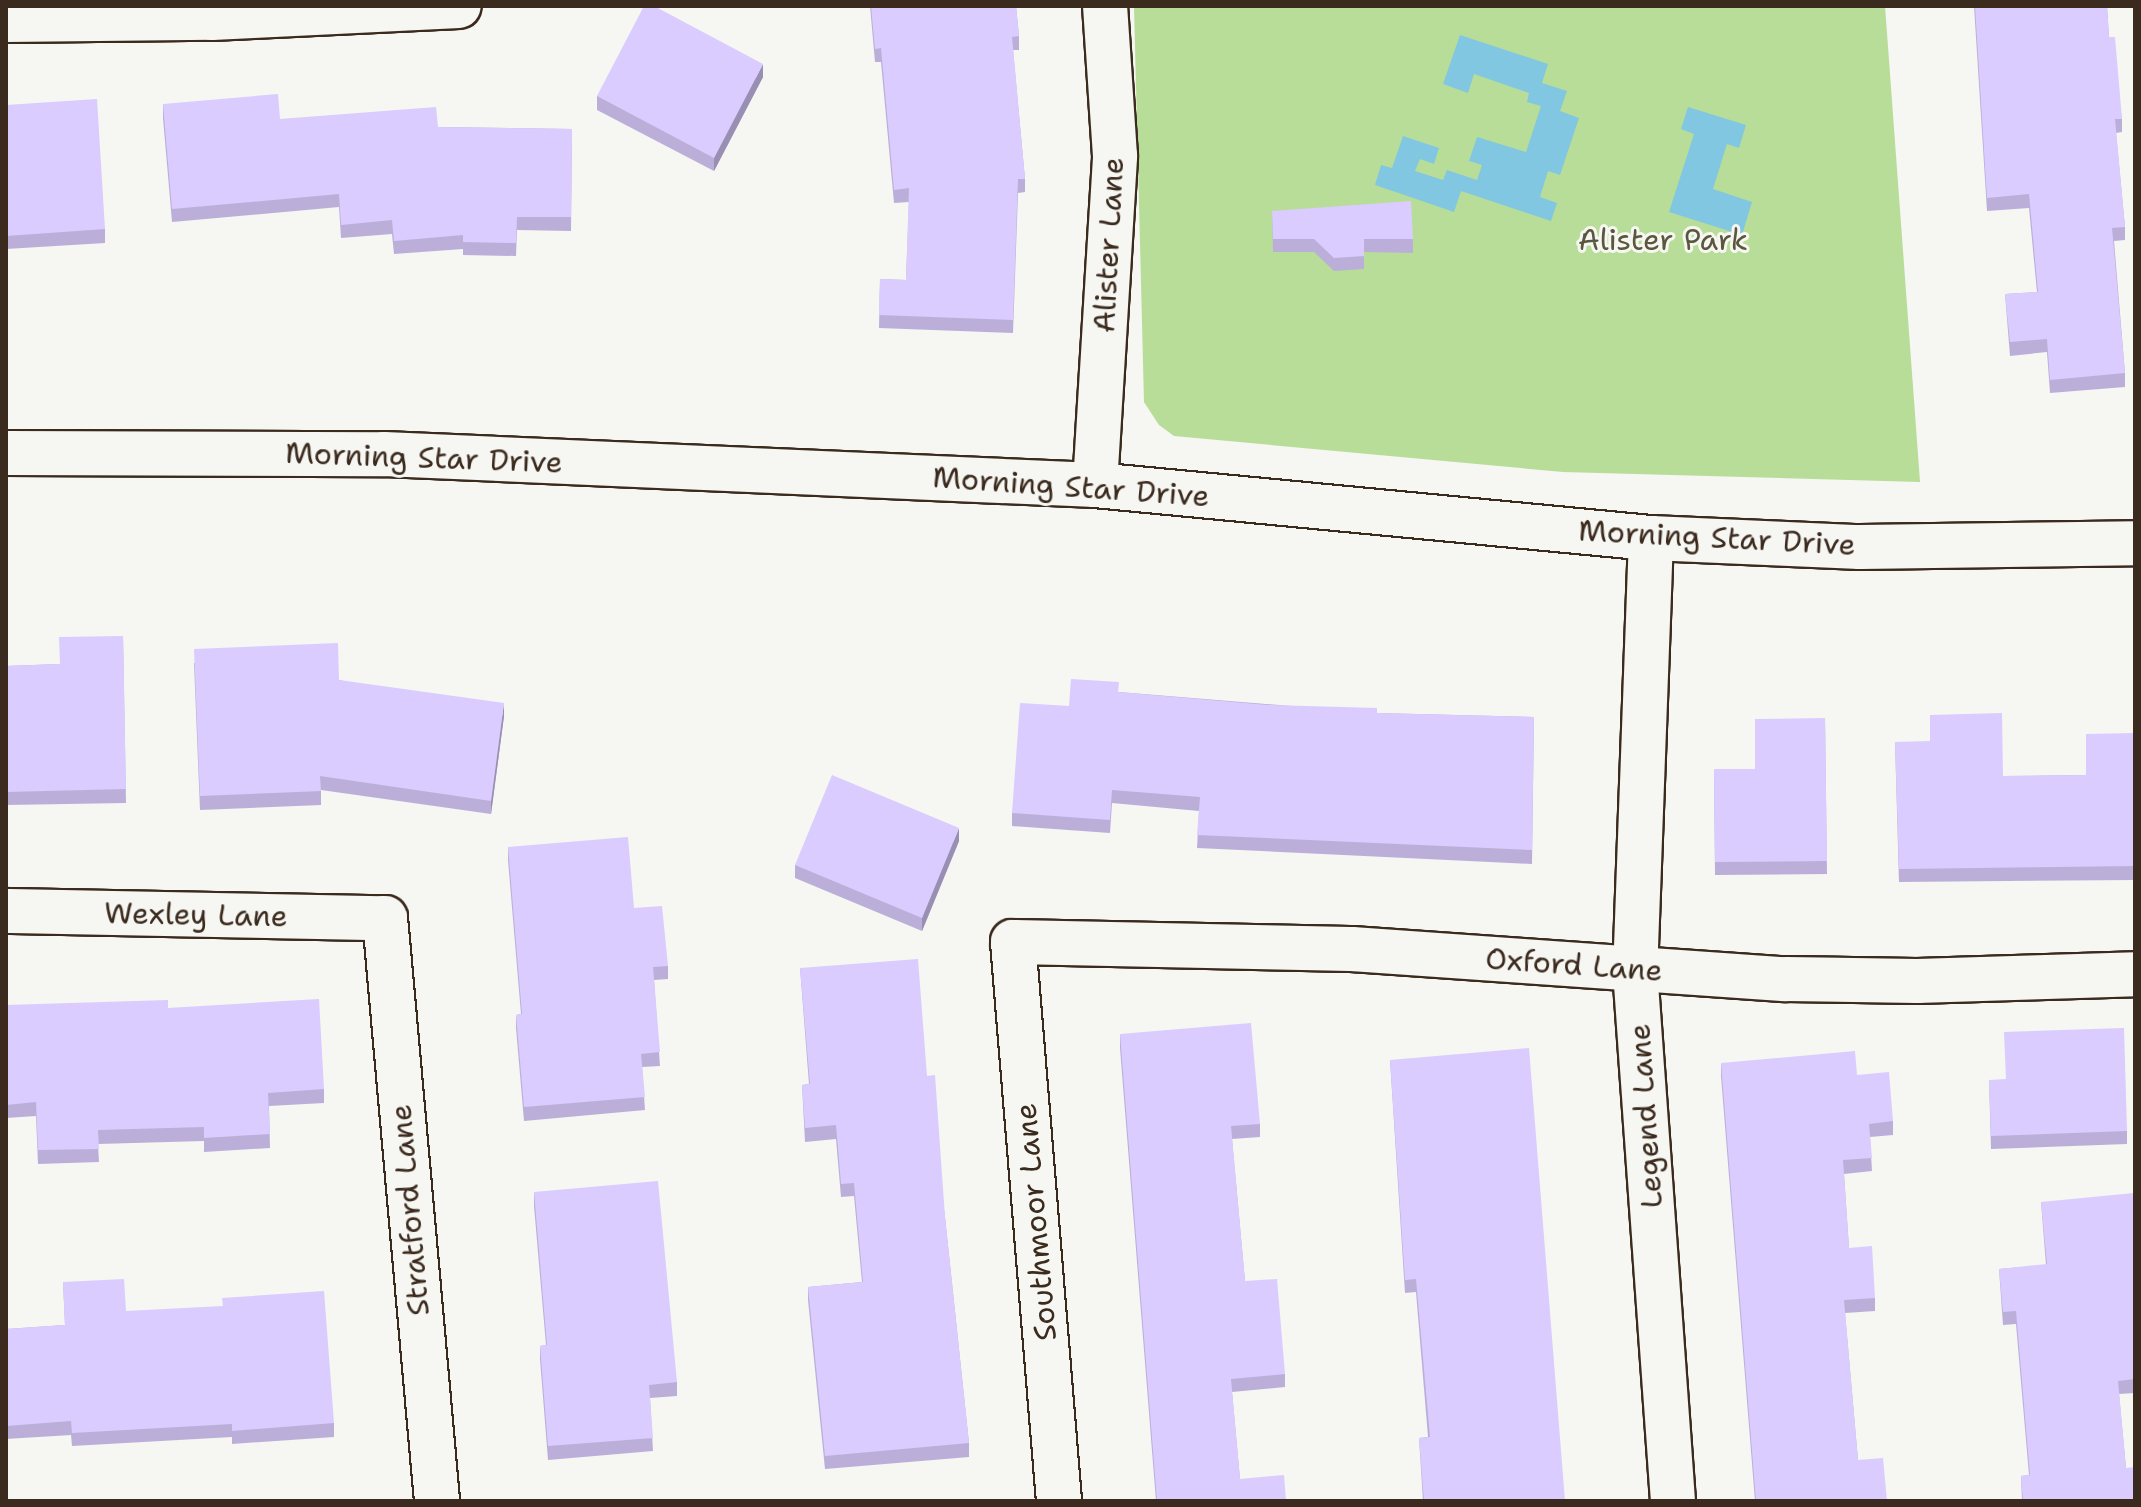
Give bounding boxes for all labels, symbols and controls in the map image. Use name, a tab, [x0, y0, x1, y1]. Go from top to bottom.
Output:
street label: Alister Lane	[1086, 156, 1132, 334]
park label: Alister Park	[1578, 222, 1748, 258]
street label: Morning Star Drive	[285, 435, 563, 481]
street label: Morning Star Drive	[931, 459, 1211, 515]
street label: Morning Star Drive	[1578, 513, 1856, 563]
street label: Wexley Lane	[104, 895, 288, 935]
street label: Oxford Lane	[1484, 941, 1664, 989]
street label: Legend Lane	[1622, 1023, 1670, 1209]
street label: Southmoor Lane	[1008, 1101, 1064, 1343]
street label: Stratford Lane	[383, 1103, 437, 1317]

